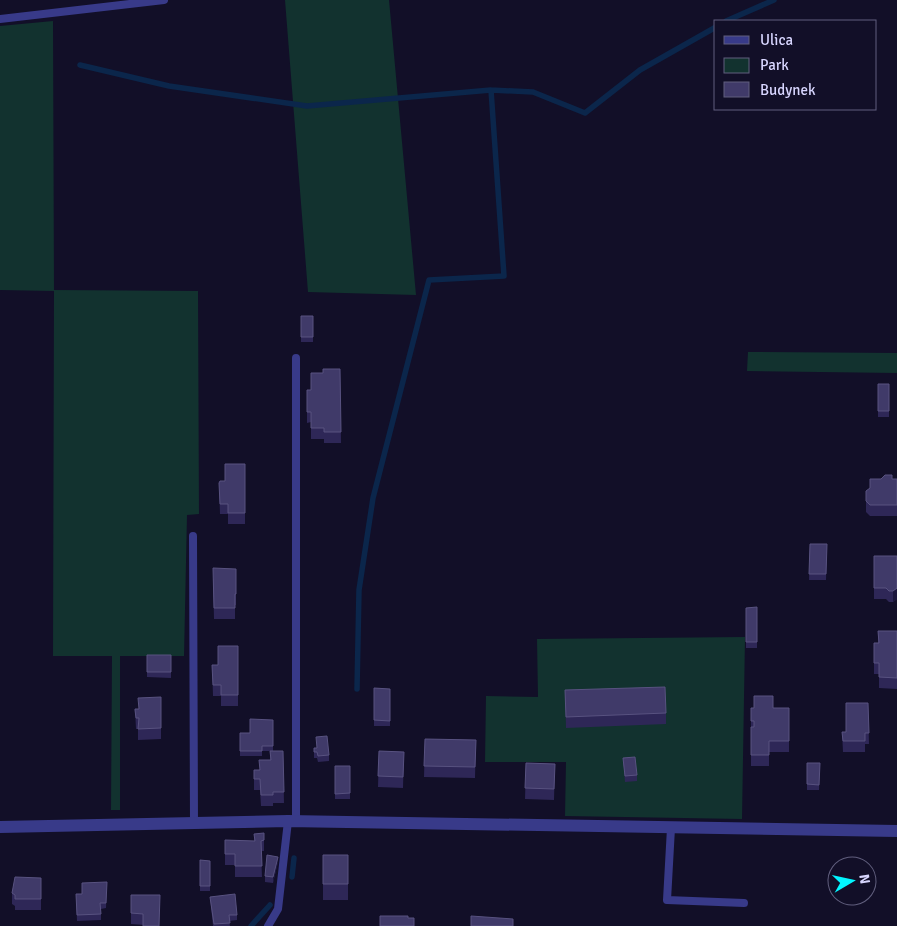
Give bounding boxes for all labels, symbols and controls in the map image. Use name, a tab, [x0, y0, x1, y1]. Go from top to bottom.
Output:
legend	[714, 20, 877, 110]
text: Ulica	[760, 31, 793, 49]
text: Park	[760, 56, 789, 74]
text: Budynek	[760, 81, 816, 99]
north arrow	[827, 856, 877, 906]
text: N	[855, 873, 874, 885]

